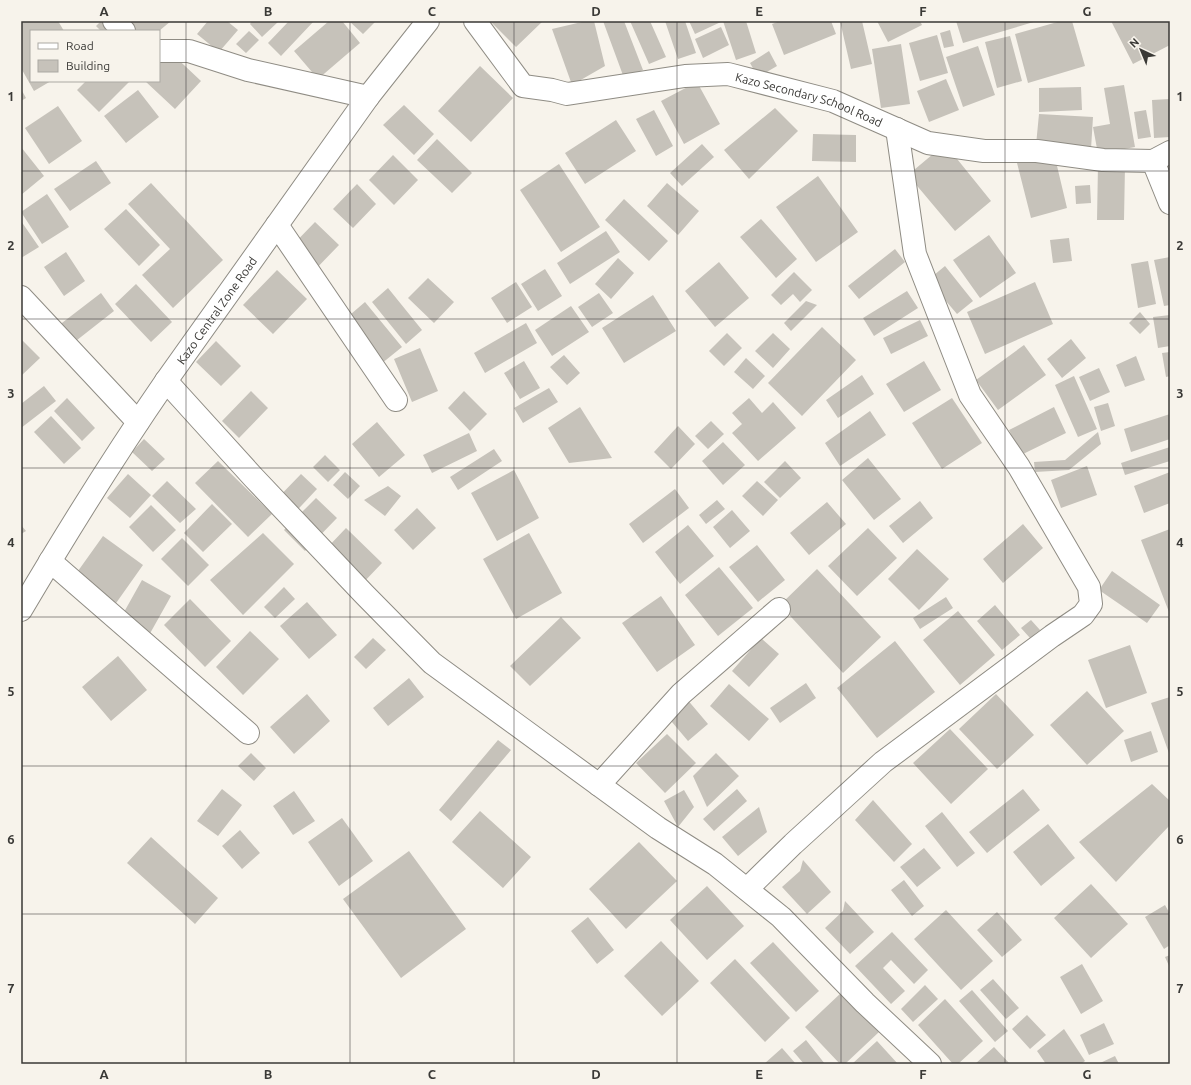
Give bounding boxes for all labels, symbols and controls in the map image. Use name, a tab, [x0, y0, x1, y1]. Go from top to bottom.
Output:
text: A	[99, 4, 109, 18]
text: B	[264, 4, 273, 18]
text: C	[428, 4, 437, 18]
text: D	[591, 4, 601, 18]
text: E	[755, 4, 763, 18]
text: F	[919, 4, 927, 18]
text: G	[1083, 4, 1092, 18]
legend	[30, 30, 160, 82]
north arrow	[1121, 30, 1161, 70]
text: N	[1127, 36, 1141, 50]
text: Road	[66, 39, 94, 52]
text: Building	[66, 59, 110, 72]
street label: Kazo Secondary School Road	[734, 70, 885, 129]
text: 1	[7, 89, 15, 103]
text: 1	[1176, 89, 1184, 103]
text: 2	[7, 238, 15, 252]
text: 2	[1176, 238, 1184, 252]
street label: Kazo Central Zone Road	[174, 254, 259, 366]
text: 3	[7, 386, 15, 400]
text: 3	[1176, 386, 1184, 400]
text: 4	[7, 535, 15, 549]
text: 4	[1176, 535, 1184, 549]
text: 5	[7, 684, 15, 698]
text: 5	[1176, 684, 1184, 698]
text: 6	[7, 832, 15, 846]
text: 6	[1176, 832, 1184, 846]
text: 7	[7, 981, 15, 995]
text: 7	[1176, 981, 1184, 995]
text: A	[99, 1067, 109, 1081]
text: B	[264, 1067, 273, 1081]
text: C	[428, 1067, 437, 1081]
text: D	[591, 1067, 601, 1081]
text: E	[755, 1067, 763, 1081]
text: F	[919, 1067, 927, 1081]
text: G	[1083, 1067, 1092, 1081]

